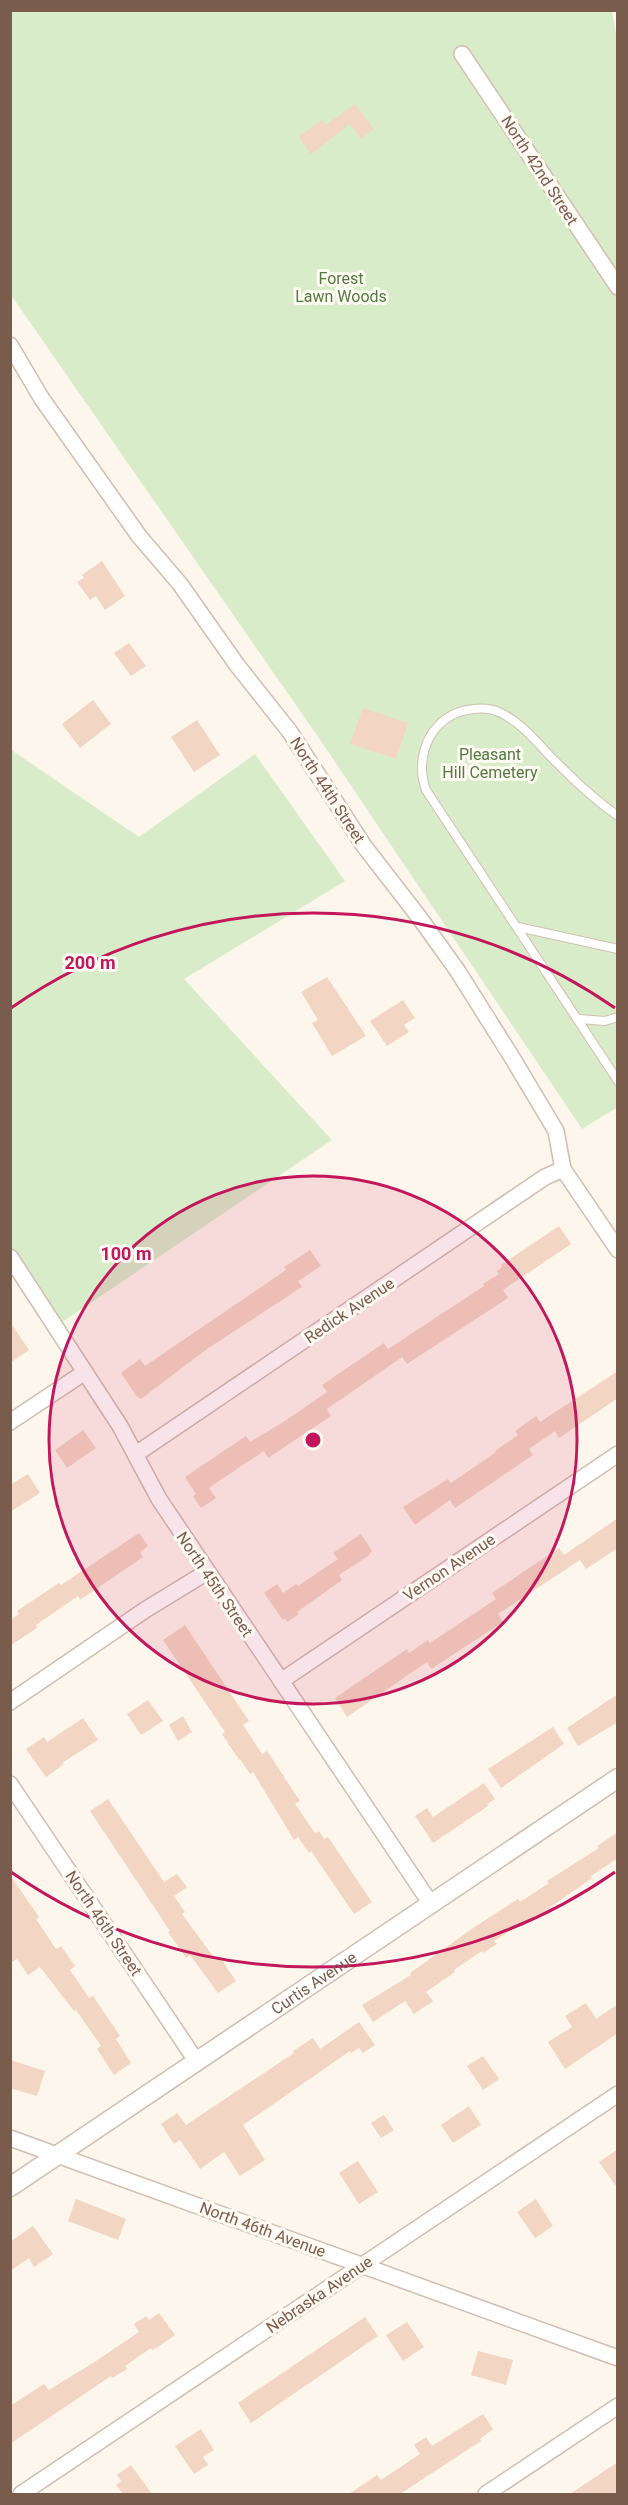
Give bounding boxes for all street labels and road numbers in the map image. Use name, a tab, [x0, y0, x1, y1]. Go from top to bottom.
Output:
street label: North 42nd Street	[497, 112, 582, 228]
street label: North 44th Street	[286, 734, 369, 847]
street label: Redick Avenue	[301, 1273, 398, 1347]
street label: North 45th Street	[172, 1528, 257, 1640]
street label: Vernon Avenue	[400, 1530, 499, 1605]
street label: North 46th Street	[61, 1867, 146, 1979]
street label: Curtis Avenue	[268, 1948, 360, 2019]
street label: North 46th Avenue	[197, 2198, 328, 2261]
street label: Nebraska Avenue	[263, 2252, 376, 2337]

